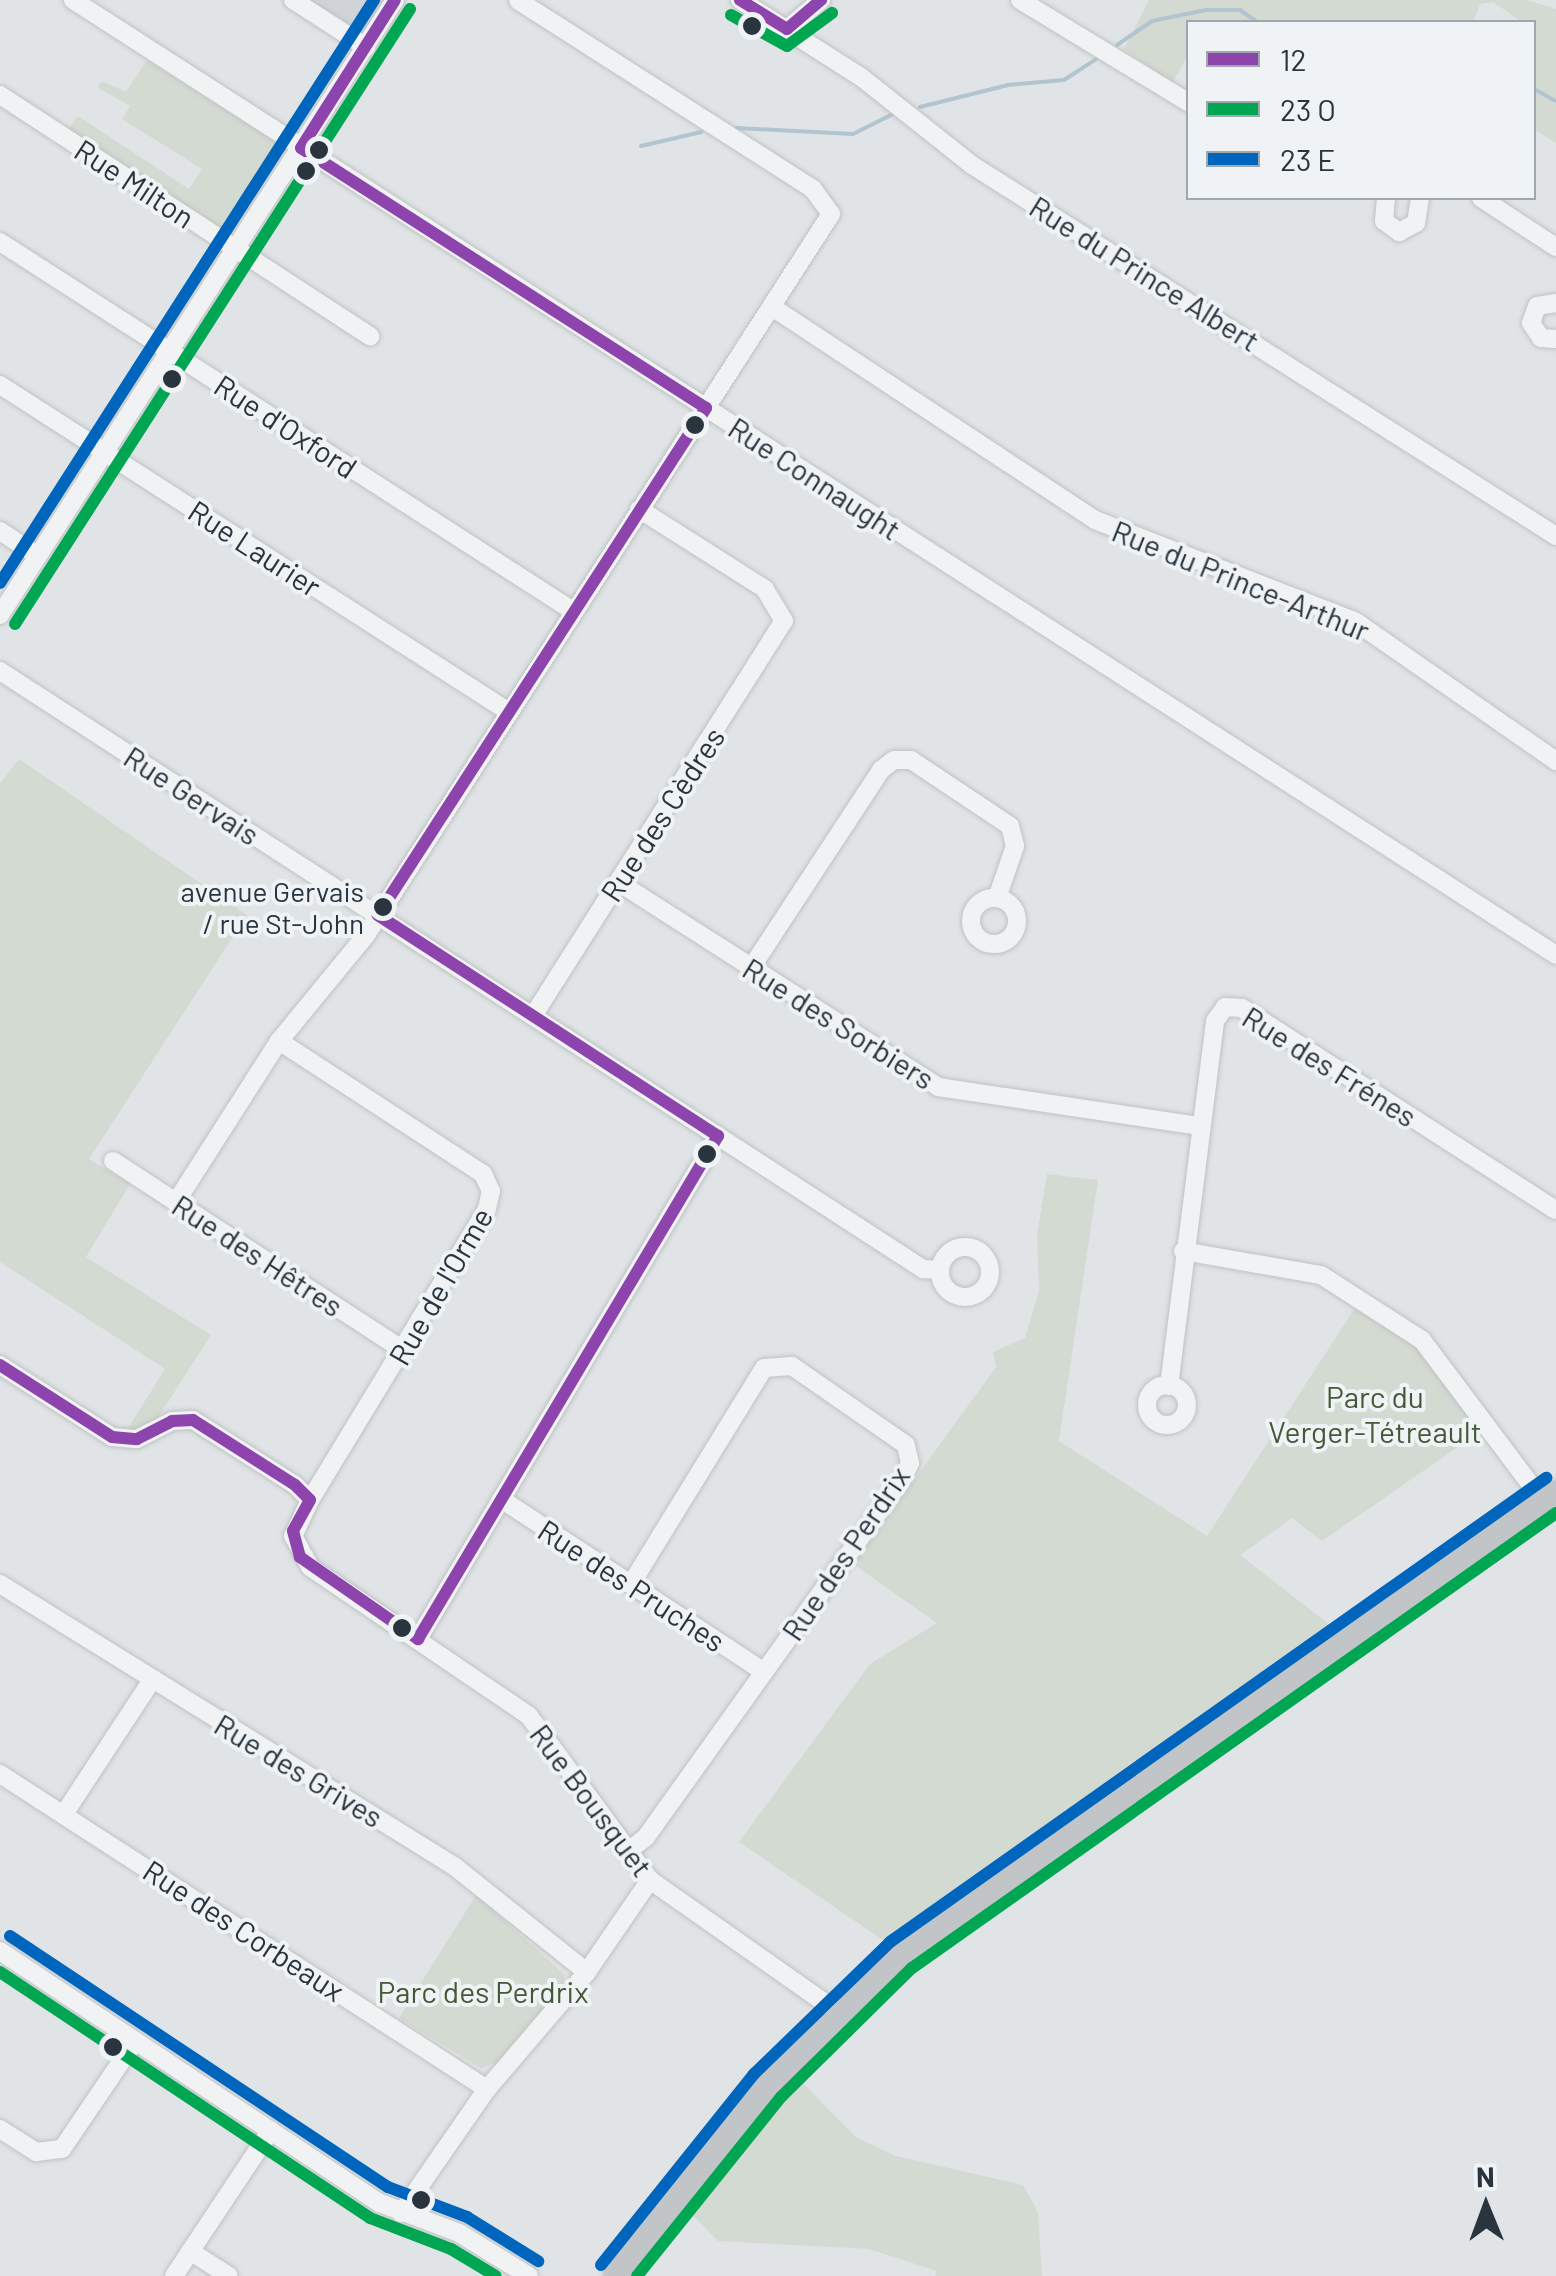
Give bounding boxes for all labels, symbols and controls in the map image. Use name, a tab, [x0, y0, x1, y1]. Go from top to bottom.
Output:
unlabelled marker	[742, 16, 762, 36]
legend	[1186, 20, 1536, 200]
text: 12	[1280, 41, 1307, 77]
text: 23 O	[1280, 91, 1336, 127]
street label: Rue Milton	[68, 131, 202, 235]
unlabelled marker	[309, 140, 329, 160]
text: 23 E	[1280, 141, 1336, 177]
unlabelled marker	[296, 161, 316, 181]
street label: Rue du Prince Albert	[1023, 188, 1267, 358]
street label: Rue d'Oxford	[208, 367, 364, 485]
unlabelled marker	[162, 369, 182, 389]
street label: Rue Connaught	[722, 409, 908, 547]
unlabelled marker	[685, 415, 705, 435]
street label: Rue Laurier	[182, 492, 328, 604]
street label: Rue du Prince-Arthur	[1107, 512, 1375, 648]
street label: Rue des Cèdres	[592, 720, 732, 908]
street label: Rue Gervais	[118, 738, 266, 852]
place label: avenue Gervais / rue St-John	[181, 874, 364, 940]
marker: avenue Gervais / rue St-John	[373, 897, 393, 917]
street label: Rue des Sorbiers	[737, 950, 941, 1096]
street label: Rue des Frénes	[1236, 998, 1424, 1134]
unlabelled marker	[697, 1144, 717, 1164]
street label: Rue des Hêtres	[166, 1186, 350, 1324]
street label: Rue de l'Orme	[380, 1201, 500, 1371]
park label: Parc du Verger-Tétreault	[1268, 1378, 1482, 1448]
street label: Rue des Perdrix	[774, 1459, 916, 1647]
street label: Rue des Pruches	[532, 1511, 732, 1659]
unlabelled marker	[392, 1618, 412, 1638]
street label: Rue des Grives	[208, 1706, 390, 1834]
street label: Rue Bousquet	[523, 1717, 661, 1883]
street label: Rue des Corbeaux	[137, 1852, 351, 2008]
park label: Parc des Perdrix	[377, 1973, 589, 2009]
unlabelled marker	[103, 2037, 123, 2057]
north arrow	[1436, 2156, 1536, 2256]
text: N	[1476, 2159, 1495, 2193]
unlabelled marker	[411, 2190, 431, 2210]

